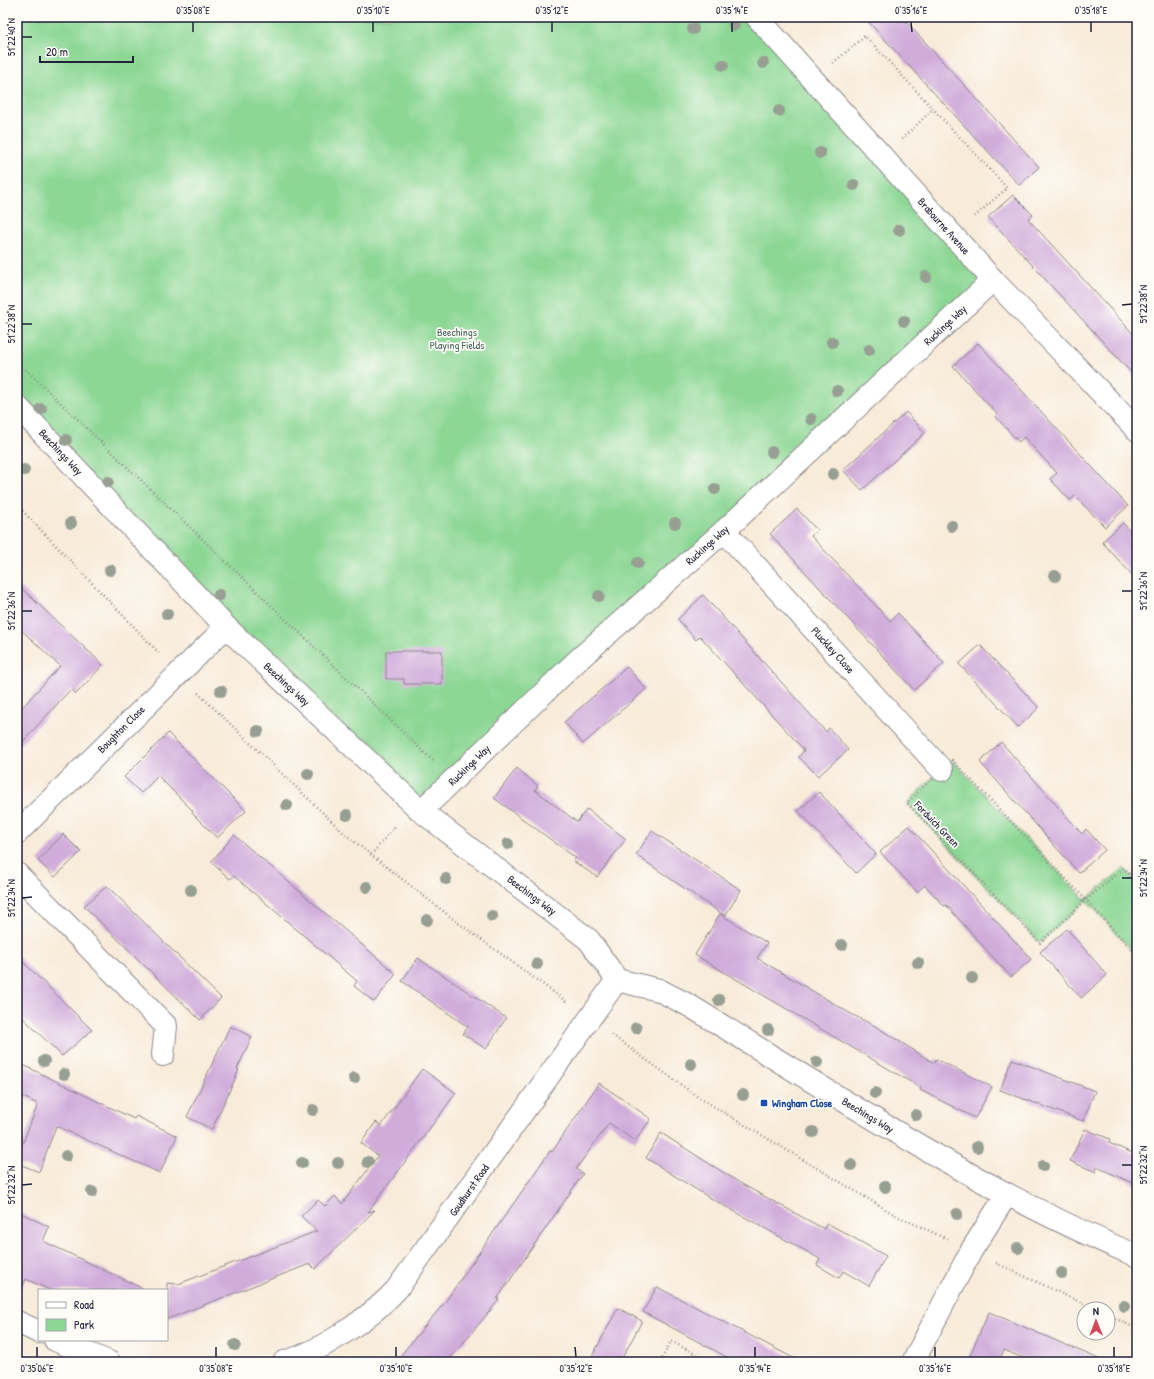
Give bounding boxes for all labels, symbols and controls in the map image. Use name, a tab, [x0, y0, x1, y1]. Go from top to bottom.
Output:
text: 0°35'08"E	[176, 4, 210, 17]
text: 0°35'10"E	[357, 4, 390, 17]
text: 0°35'12"E	[536, 4, 569, 17]
text: 0°35'14"E	[716, 4, 749, 17]
text: 0°35'16"E	[895, 4, 928, 17]
text: 0°35'18"E	[1075, 4, 1108, 17]
text: 51°22'40"N	[5, 18, 18, 56]
scale bar	[40, 38, 133, 64]
text: 20 m	[46, 43, 68, 60]
street label: Brabourne Avenue	[915, 195, 974, 258]
text: 51°22'38"N	[1137, 285, 1150, 323]
street label: Ruckinge Way	[921, 302, 969, 348]
text: 51°22'38"N	[5, 305, 18, 343]
park label: Beechings Playing Fields	[430, 325, 484, 352]
street label: Beechings Way	[36, 426, 86, 478]
street label: Ruckinge Way	[683, 522, 732, 568]
text: 51°22'36"N	[1137, 572, 1150, 610]
text: 51°22'36"N	[5, 592, 18, 630]
street label: Pluckley Close	[808, 624, 858, 677]
street label: Beechings Way	[261, 659, 313, 709]
street label: Boughton Close	[94, 702, 148, 756]
street label: Ruckinge Way	[445, 741, 493, 789]
street label: Fordwich Green	[911, 797, 963, 850]
text: 51°22'34"N	[1137, 859, 1150, 897]
street label: Beechings Way	[505, 872, 560, 918]
text: 51°22'34"N	[5, 879, 18, 917]
street label: Beechings Way	[840, 1094, 897, 1136]
place label: Wingham Close	[772, 1096, 833, 1111]
marker: Wingham Close	[759, 1098, 769, 1108]
text: 51°22'32"N	[1137, 1146, 1150, 1184]
street label: Goudhurst Road	[446, 1161, 492, 1219]
text: 51°22'32"N	[5, 1166, 18, 1204]
legend	[38, 1289, 168, 1341]
text: Road	[74, 1296, 94, 1313]
north arrow	[1076, 1301, 1116, 1341]
text: N	[1093, 1304, 1099, 1318]
text: Park	[74, 1316, 94, 1333]
text: 0°35'06"E	[20, 1362, 54, 1375]
text: 0°35'08"E	[199, 1362, 233, 1375]
text: 0°35'10"E	[380, 1362, 413, 1375]
text: 0°35'12"E	[560, 1362, 593, 1375]
text: 0°35'14"E	[739, 1362, 772, 1375]
text: 0°35'16"E	[919, 1362, 952, 1375]
text: 0°35'18"E	[1098, 1362, 1131, 1375]

